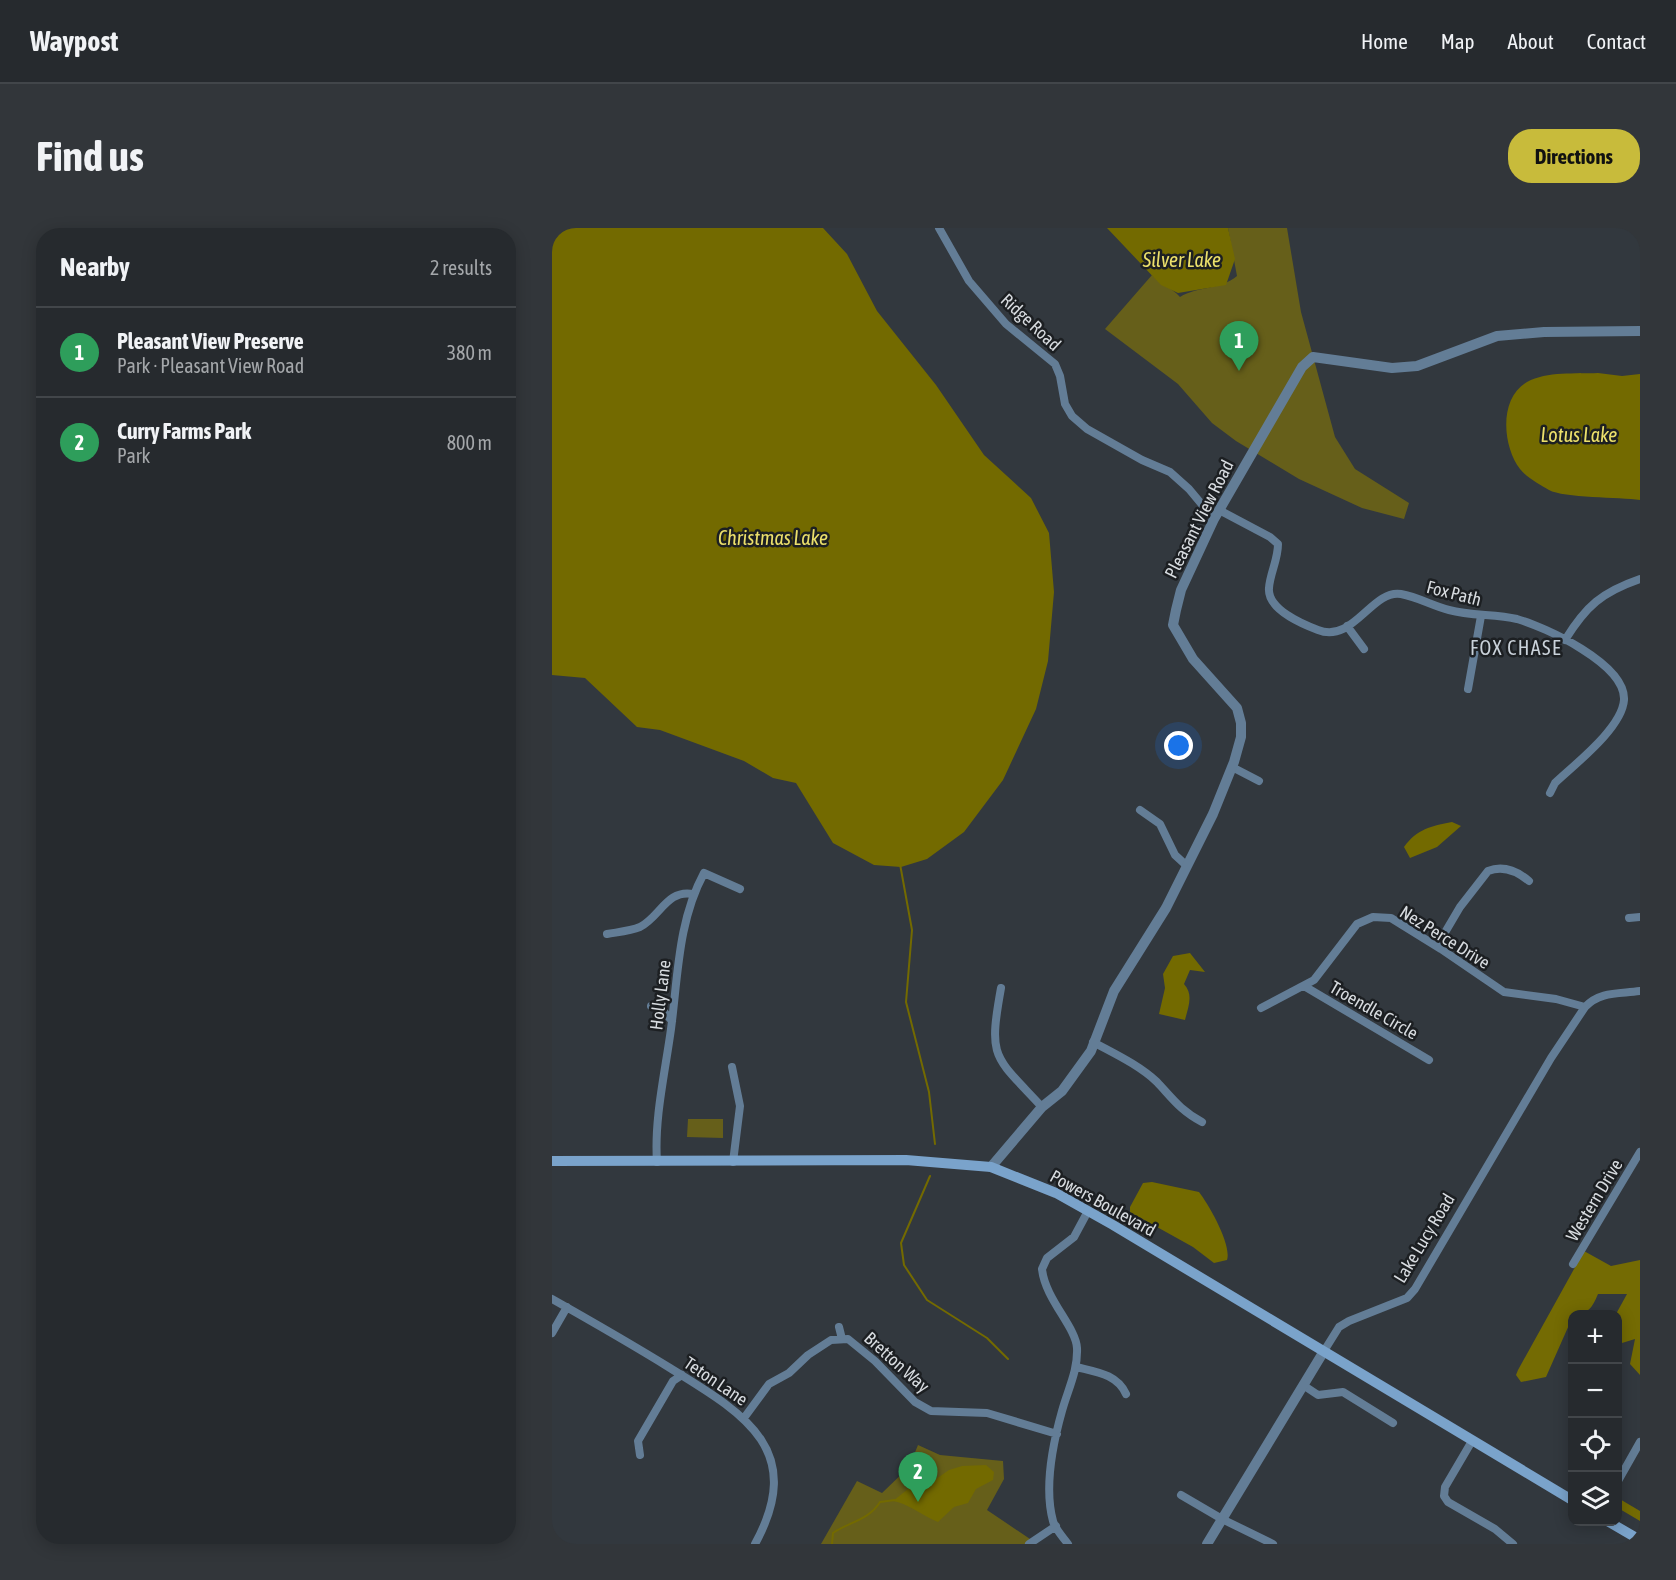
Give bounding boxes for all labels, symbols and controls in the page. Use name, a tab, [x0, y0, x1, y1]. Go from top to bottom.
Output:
text: Waypost	[30, 25, 118, 57]
text: Home	[1361, 29, 1408, 53]
text: Map	[1441, 29, 1475, 53]
text: About	[1508, 29, 1554, 53]
text: Contact	[1587, 29, 1646, 53]
button: Directions	[1508, 129, 1640, 183]
text: Find us	[36, 132, 144, 180]
water label: Silver Lake	[1142, 248, 1221, 271]
text: Nearby	[60, 252, 130, 282]
text: 2 results	[430, 256, 492, 279]
street label: Ridge Road	[997, 289, 1065, 355]
pin: 1	[1220, 322, 1258, 371]
text: Pleasant View Preserve	[117, 328, 304, 354]
text: 1	[75, 341, 84, 364]
text: 380 m	[447, 341, 492, 364]
text: Park · Pleasant View Road	[117, 354, 304, 377]
text: Curry Farms Park	[117, 418, 251, 444]
water label: Lotus Lake	[1541, 423, 1617, 446]
text: 2	[75, 431, 84, 454]
text: 800 m	[447, 431, 492, 454]
text: Park	[117, 444, 150, 467]
street label: Pleasant View Road	[1160, 456, 1238, 582]
water label: Christmas Lake	[718, 526, 828, 549]
street label: Fox Path	[1424, 576, 1484, 610]
district label: FOX CHASE	[1470, 636, 1562, 659]
your location	[1164, 731, 1193, 760]
street label: Nez Perce Drive	[1396, 901, 1494, 973]
street label: Holly Lane	[645, 959, 675, 1031]
street label: Troendle Circle	[1326, 976, 1422, 1044]
street label: Western Drive	[1561, 1155, 1627, 1245]
street label: Powers Boulevard	[1047, 1165, 1159, 1241]
street label: Lake Lucy Road	[1389, 1190, 1459, 1286]
map controls	[1568, 1310, 1622, 1526]
button: +	[1568, 1310, 1622, 1364]
street label: Bretton Way	[860, 1327, 934, 1397]
street label: Teton Lane	[680, 1352, 752, 1410]
button: −	[1568, 1364, 1622, 1418]
button: locate	[1568, 1418, 1622, 1472]
pin: 2	[898, 1452, 938, 1502]
button: layers	[1568, 1472, 1622, 1526]

